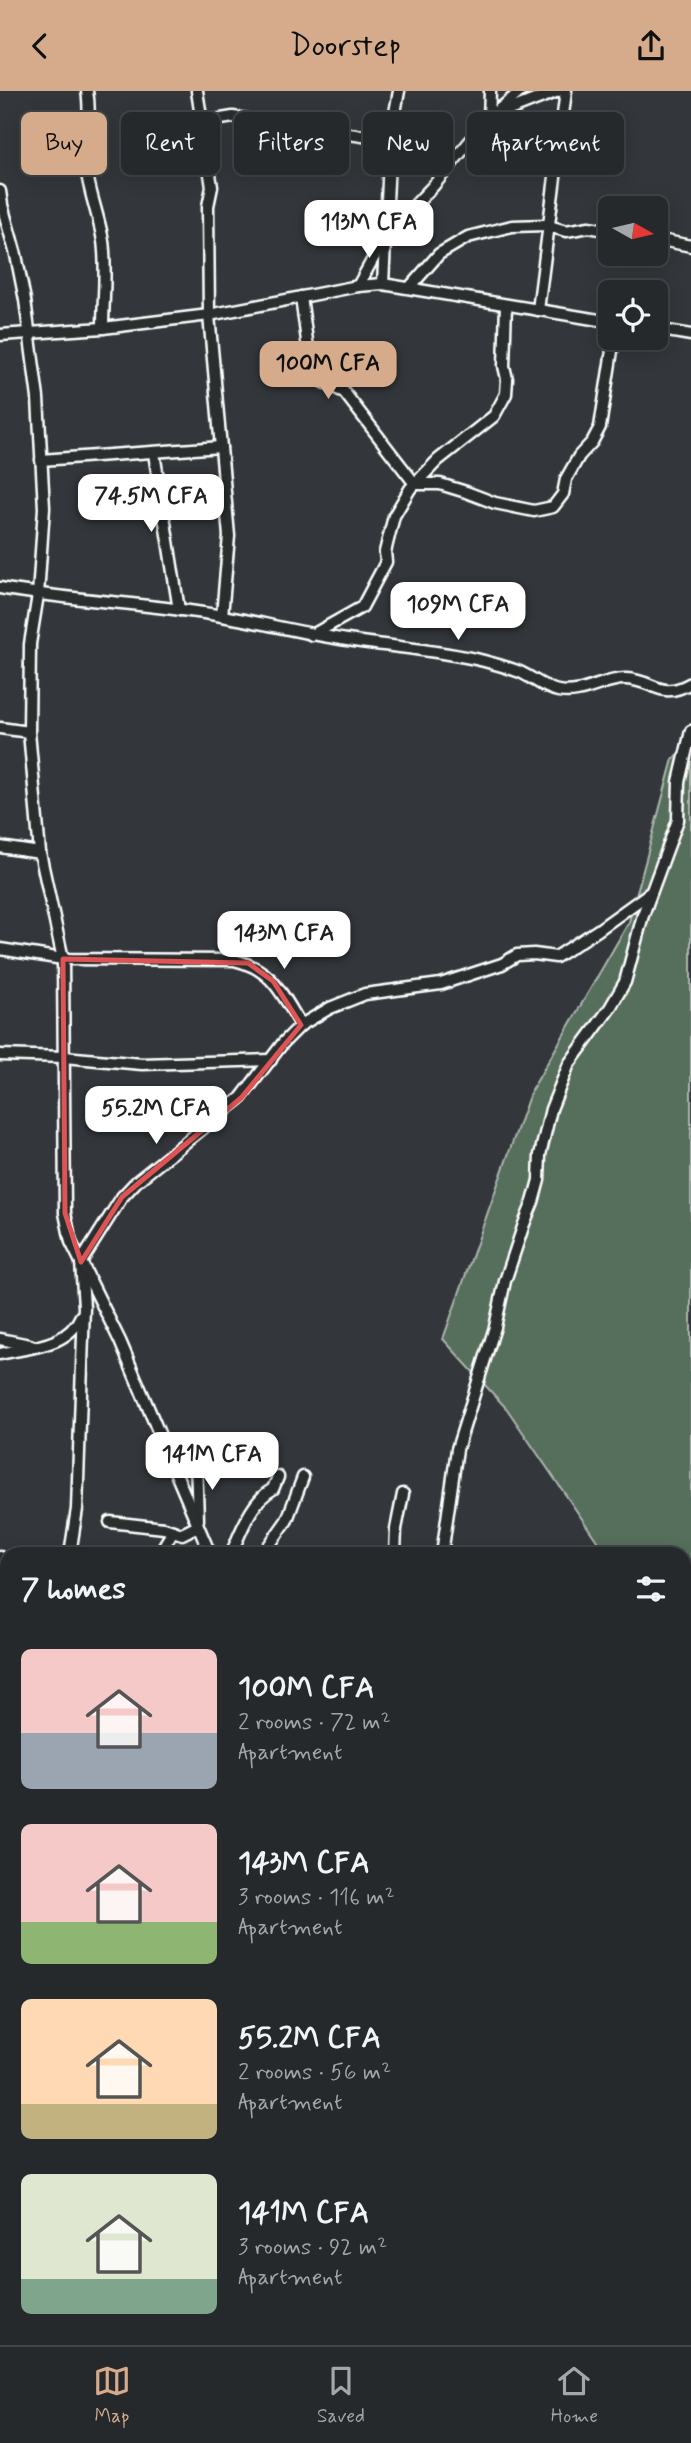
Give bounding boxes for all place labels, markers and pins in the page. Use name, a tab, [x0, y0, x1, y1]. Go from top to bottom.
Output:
pin: 113M CFA	[297, 201, 441, 260]
pin: 100M CFA	[256, 341, 400, 401]
pin: 74.5M CFA	[71, 475, 231, 534]
pin: 109M CFA	[386, 582, 530, 642]
pin: 143M CFA	[212, 911, 356, 971]
pin: 55.2M CFA	[76, 1087, 236, 1146]
pin: 141M CFA	[140, 1433, 284, 1492]

